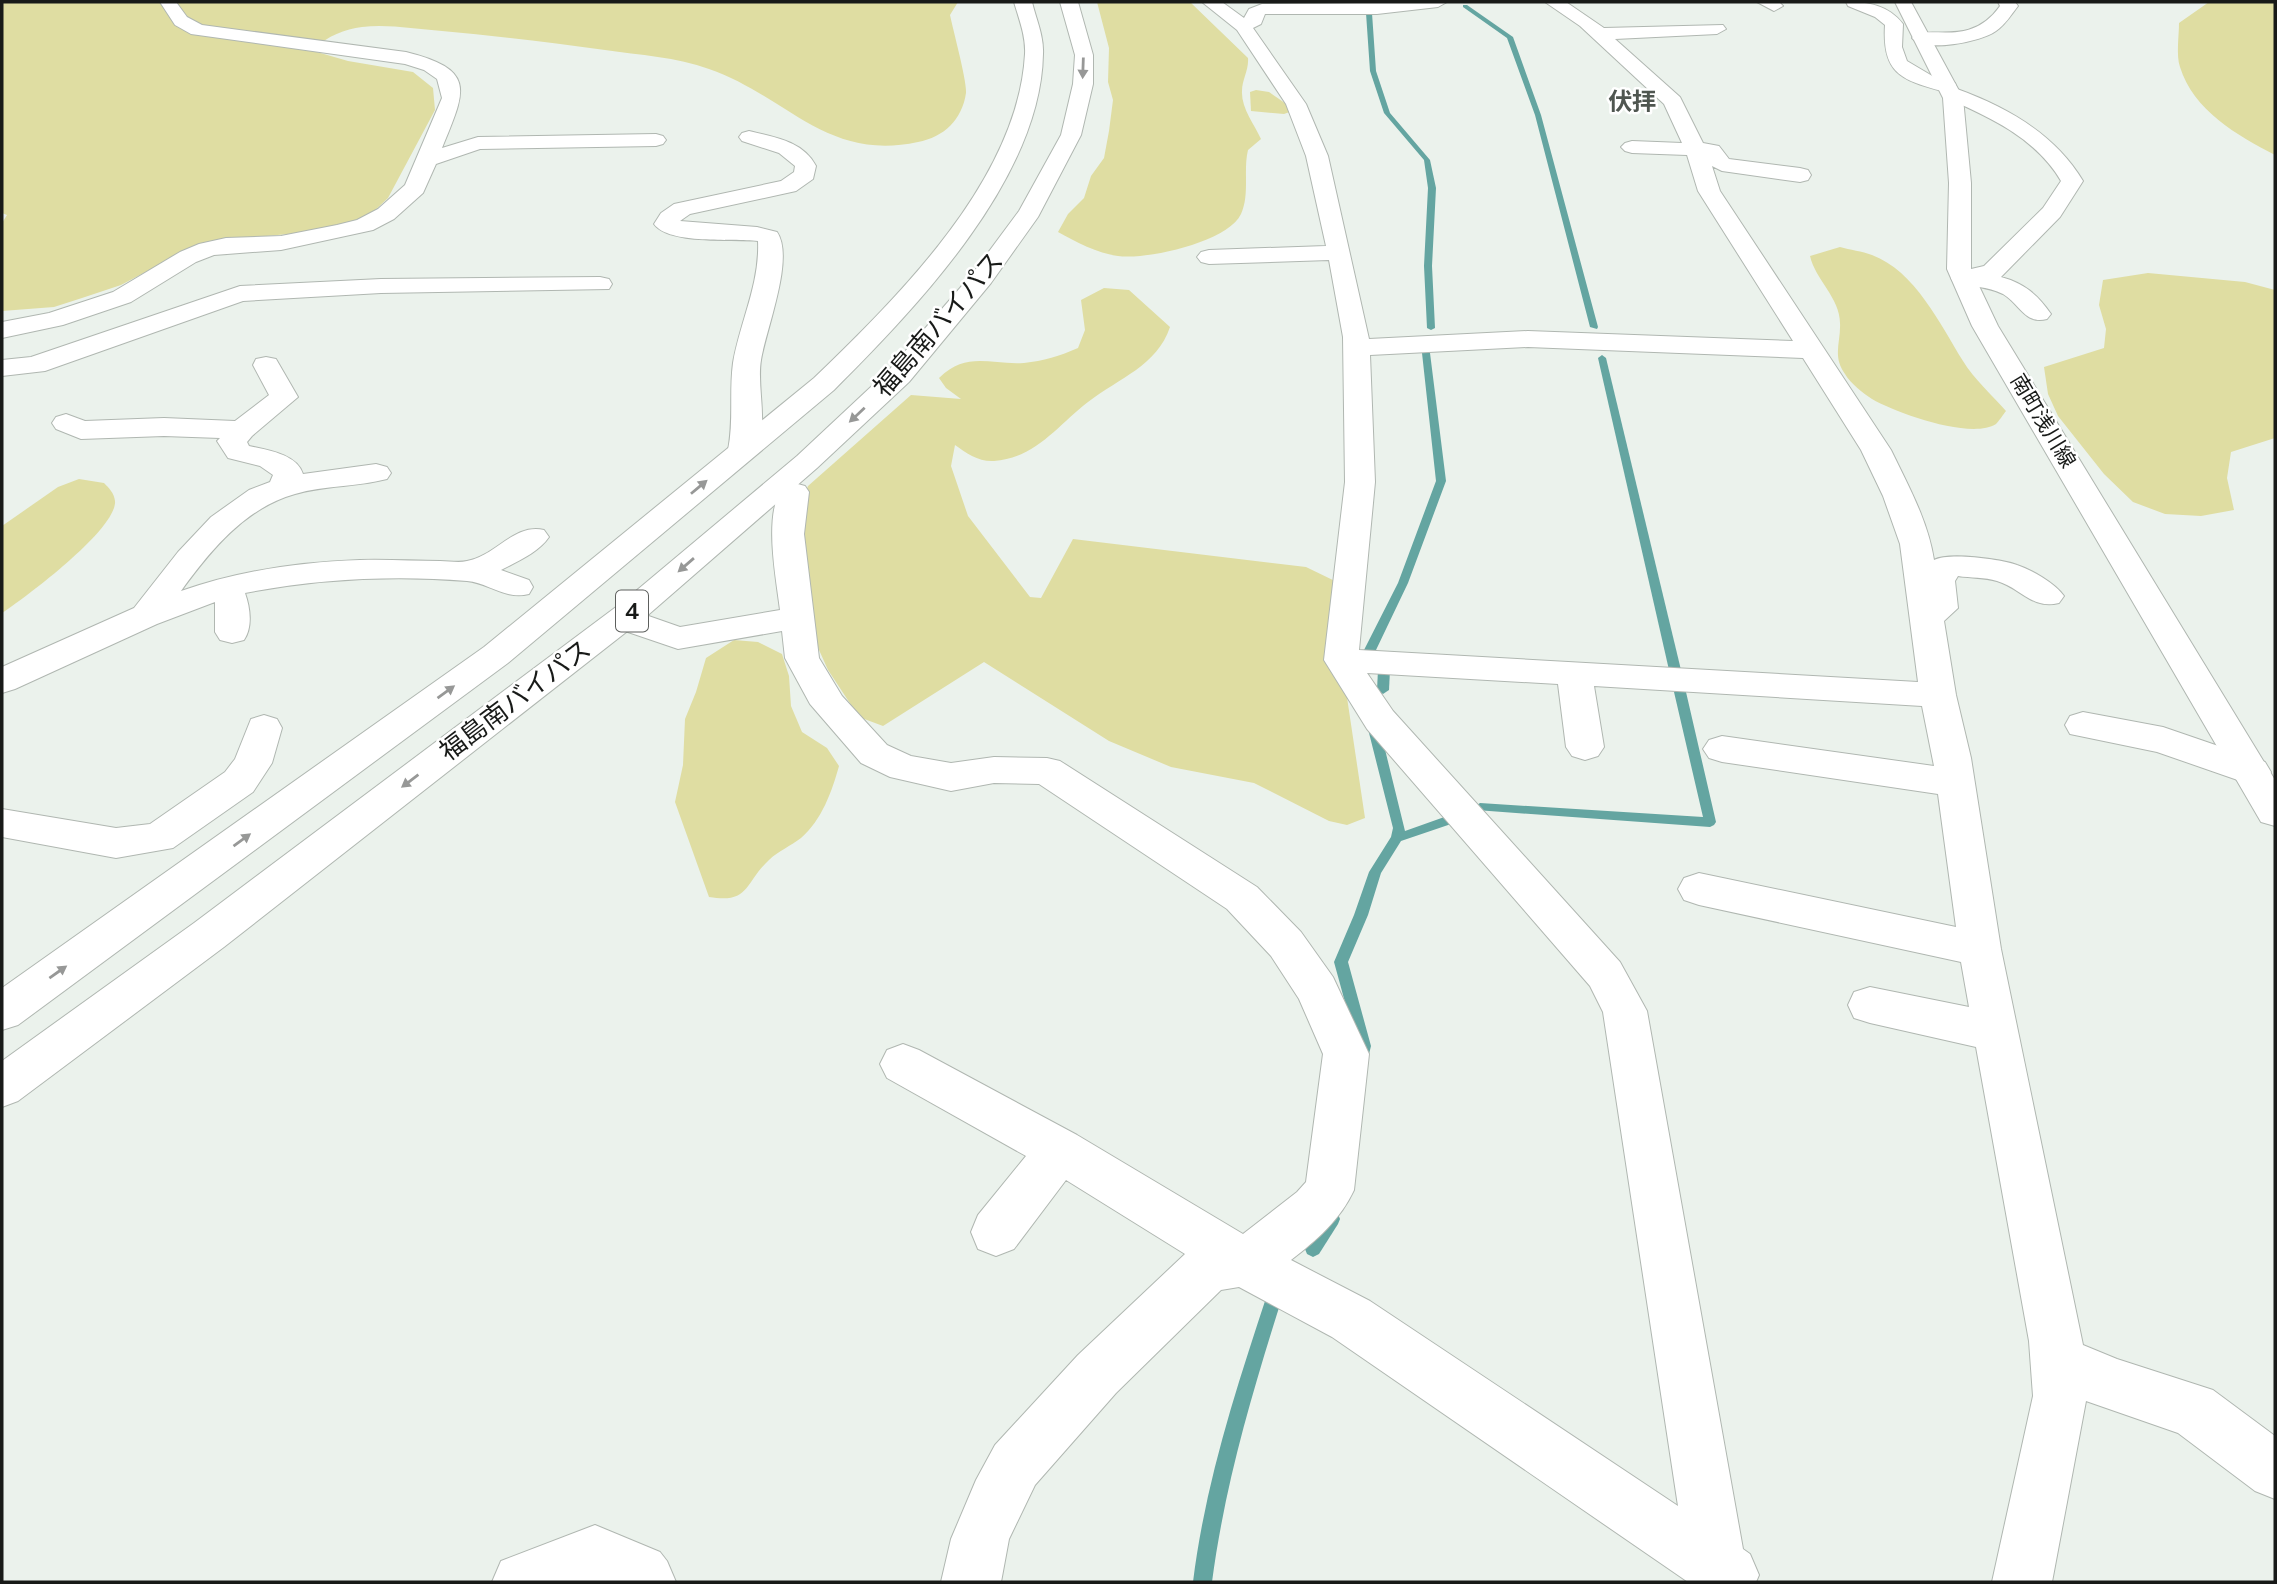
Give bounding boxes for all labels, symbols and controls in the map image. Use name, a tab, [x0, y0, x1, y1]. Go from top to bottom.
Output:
one-way arrow	[1078, 57, 1089, 79]
district label: 伏拝	[1608, 86, 1656, 116]
street label: 福島南バイパス	[866, 244, 1010, 403]
street label: 南町浅川線	[2006, 369, 2082, 472]
one-way arrow	[849, 407, 866, 423]
one-way arrow	[691, 480, 708, 495]
one-way arrow	[677, 557, 695, 573]
road number: 4	[616, 590, 648, 632]
street label: 福島南バイパス	[432, 632, 597, 767]
one-way arrow	[437, 685, 455, 699]
one-way arrow	[401, 773, 419, 787]
one-way arrow	[233, 833, 251, 847]
one-way arrow	[49, 966, 67, 980]

